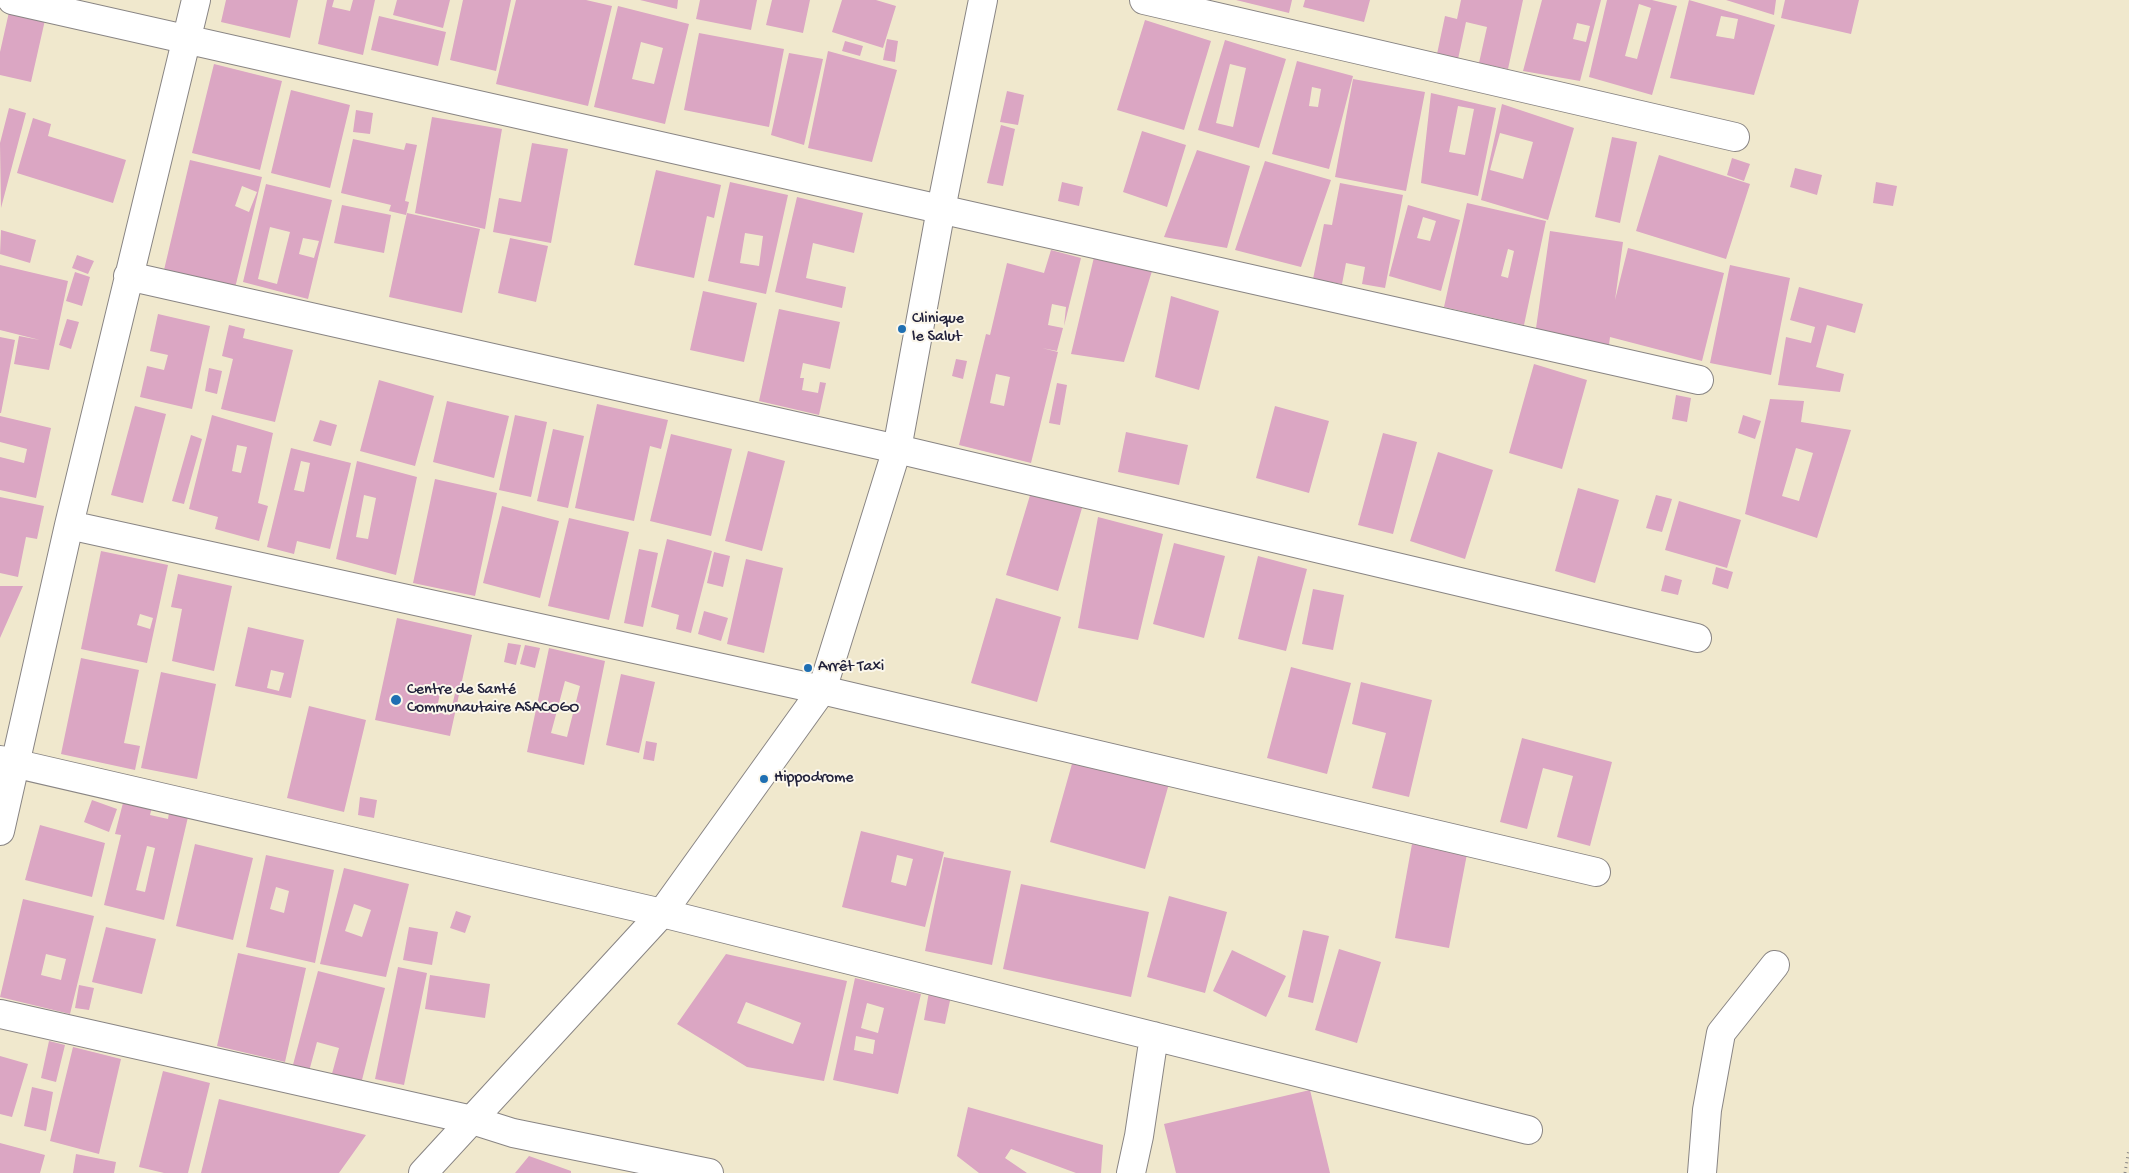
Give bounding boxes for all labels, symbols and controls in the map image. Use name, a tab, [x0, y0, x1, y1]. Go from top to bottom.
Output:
place label: Clinique le Salut	[912, 310, 964, 348]
marker: Clinique le Salut	[896, 323, 908, 335]
place label: Arrêt Taxi	[818, 658, 884, 678]
marker: Arrêt Taxi	[802, 662, 814, 674]
place label: Centre de Santé Communautaire ASACOGO	[407, 681, 579, 719]
marker: Centre de Santé Communautaire ASACOGO	[389, 693, 403, 707]
place label: Hippodrome	[774, 769, 854, 789]
marker: Hippodrome	[758, 773, 770, 785]

